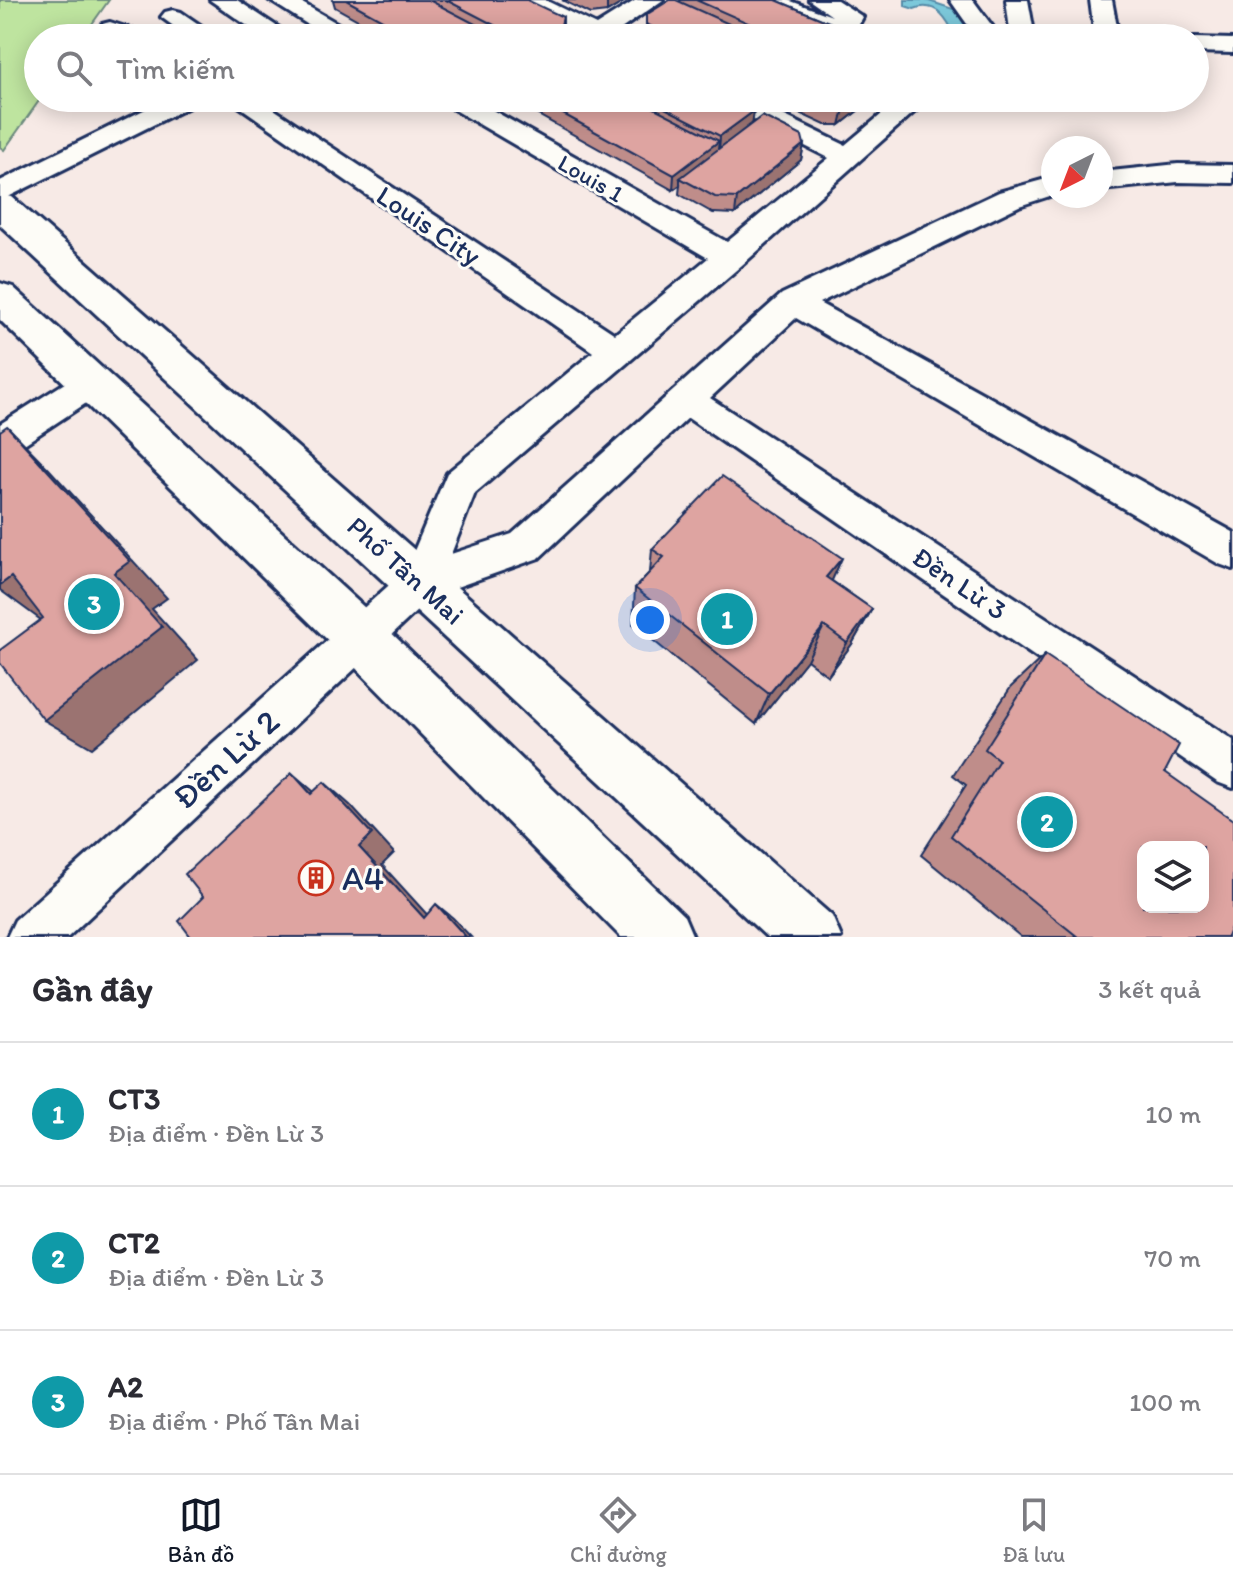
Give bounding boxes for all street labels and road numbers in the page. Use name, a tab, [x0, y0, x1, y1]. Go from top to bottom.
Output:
street label: Louis 1	[553, 148, 629, 208]
street label: Louis City	[370, 178, 488, 272]
street label: Phố Tân Mai	[340, 509, 472, 631]
street label: Đền Lừ 3	[906, 539, 1014, 627]
street label: Đền Lừ 2	[164, 701, 288, 817]

